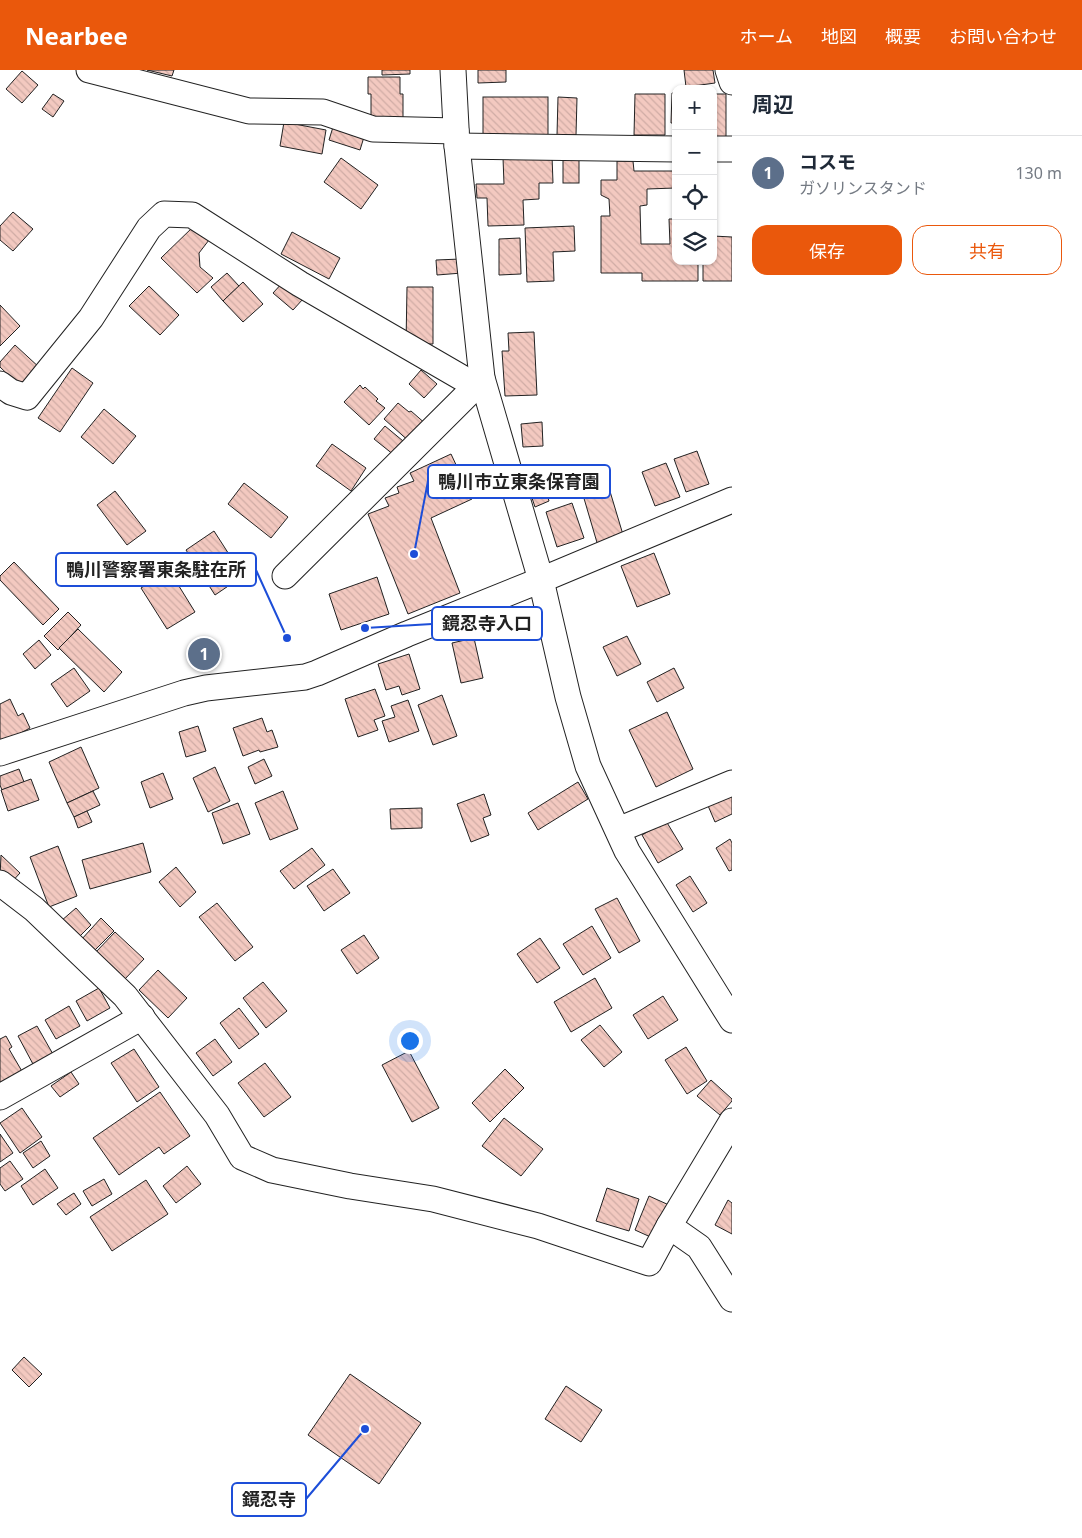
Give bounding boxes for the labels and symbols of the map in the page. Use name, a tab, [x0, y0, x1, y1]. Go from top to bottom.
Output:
callout: 鴨川市立東条保育園	[428, 465, 610, 498]
text: 鴨川市立東条保育園	[438, 469, 600, 493]
callout: 鴨川警察署東条駐在所	[56, 553, 256, 586]
text: 鴨川警察署東条駐在所	[66, 557, 246, 581]
callout: 鏡忍寺入口	[432, 607, 542, 640]
text: 鏡忍寺入口	[441, 611, 532, 635]
pin: 1	[188, 635, 220, 673]
your location	[397, 1028, 423, 1054]
callout: 鏡忍寺	[232, 1483, 306, 1516]
text: 鏡忍寺	[241, 1487, 296, 1511]

